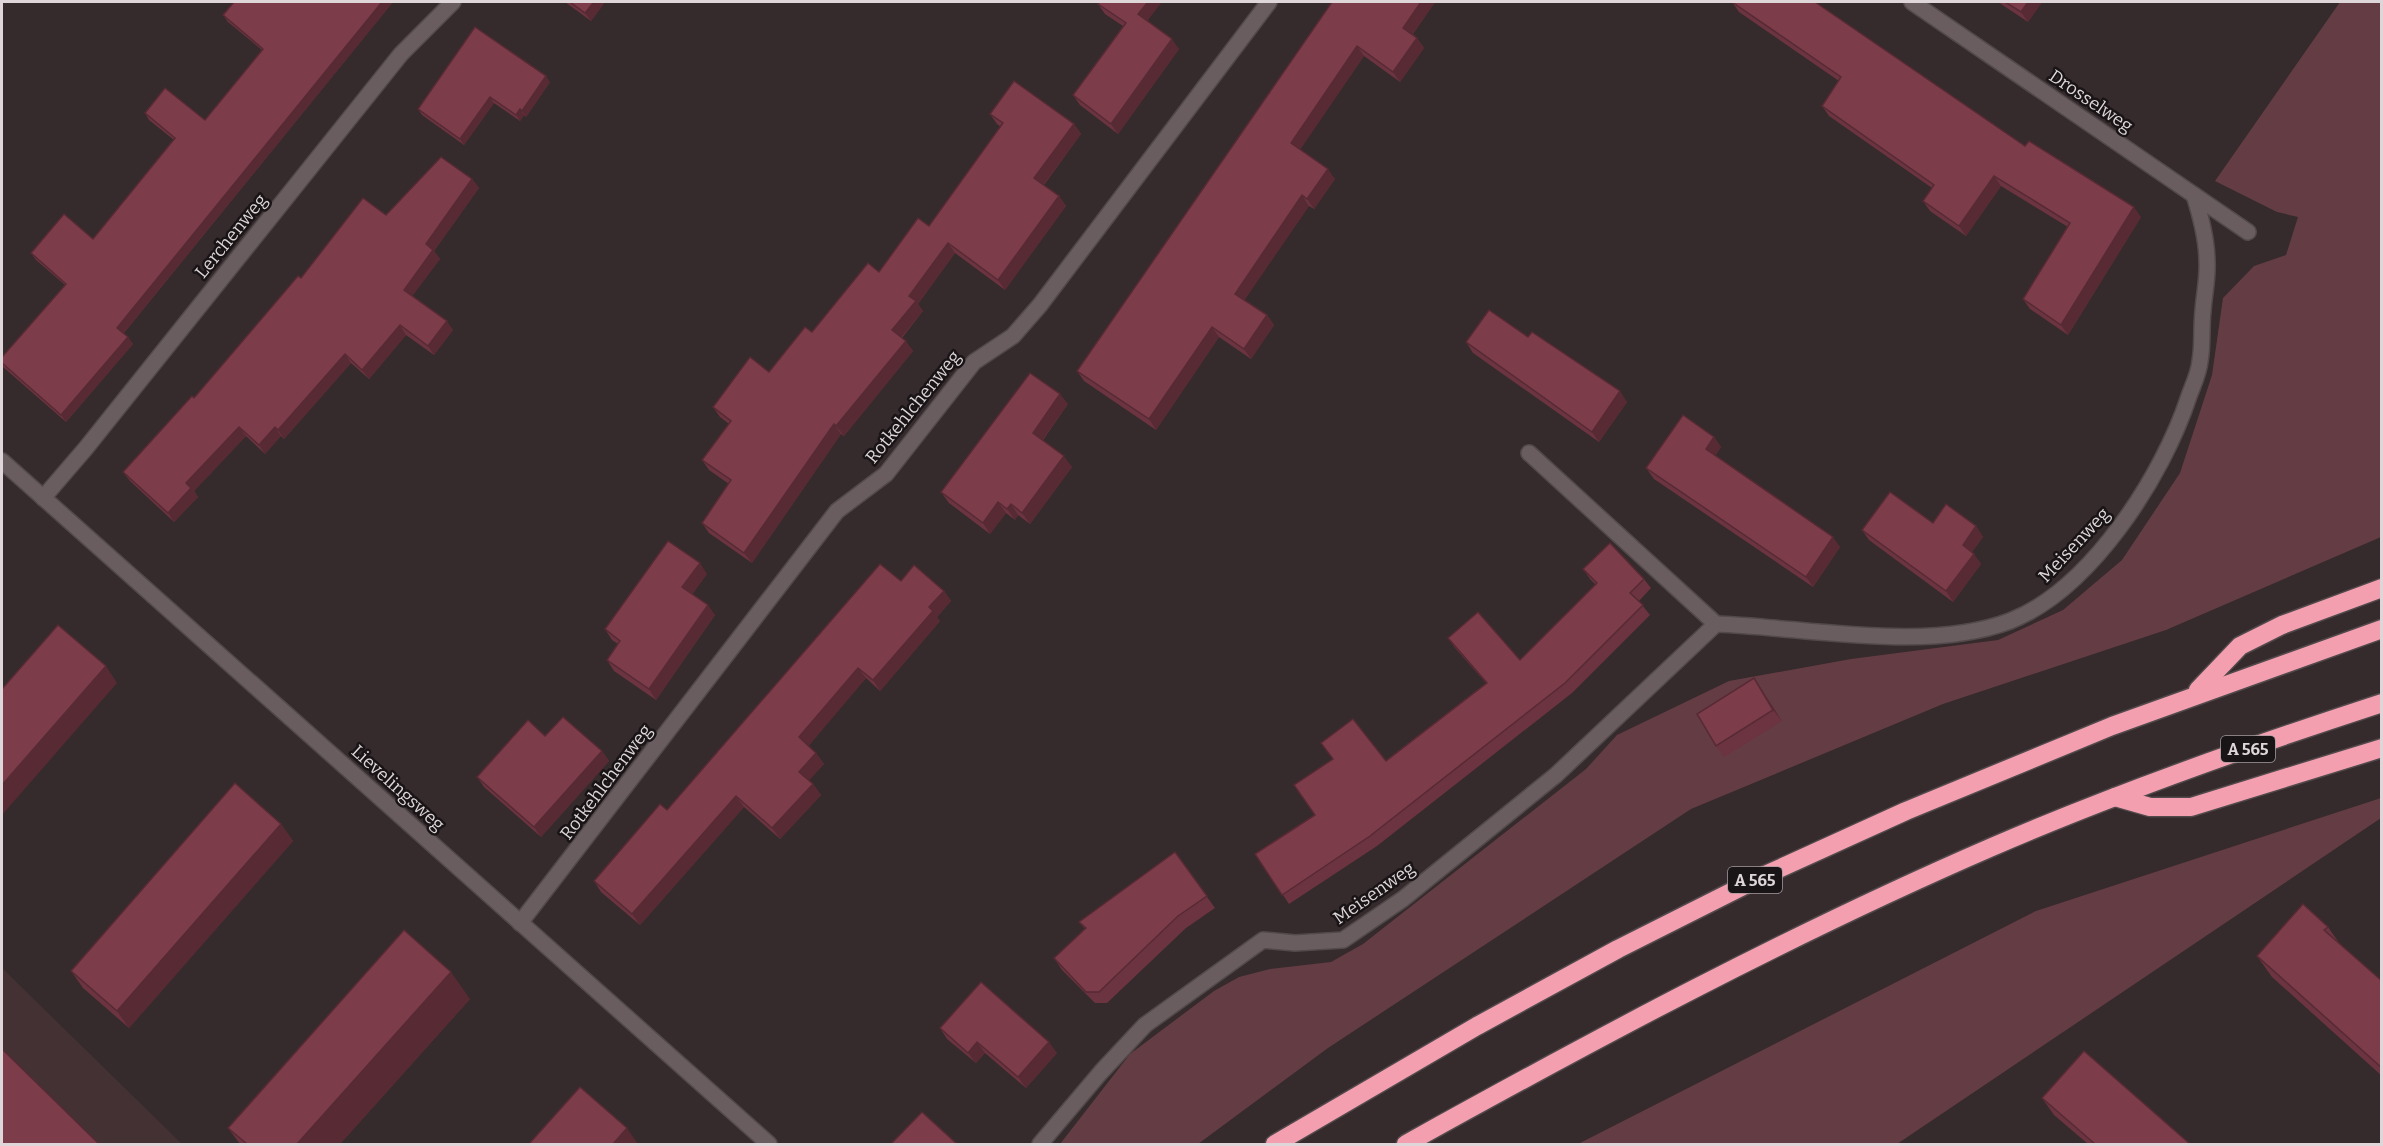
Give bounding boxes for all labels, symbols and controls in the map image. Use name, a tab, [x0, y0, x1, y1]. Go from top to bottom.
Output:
street label: Drosselweg	[2045, 65, 2137, 137]
street label: Lerchenweg	[190, 189, 272, 283]
street label: Rotkehlchenweg	[861, 346, 965, 468]
street label: Meisenweg	[2034, 503, 2114, 587]
street label: Rotkehlchenweg	[555, 720, 657, 844]
road number: A 565	[2221, 736, 2275, 762]
street label: Lievelingsweg	[347, 740, 449, 836]
street label: Meisenweg	[1329, 857, 1419, 929]
road number: A 565	[1728, 867, 1782, 893]

